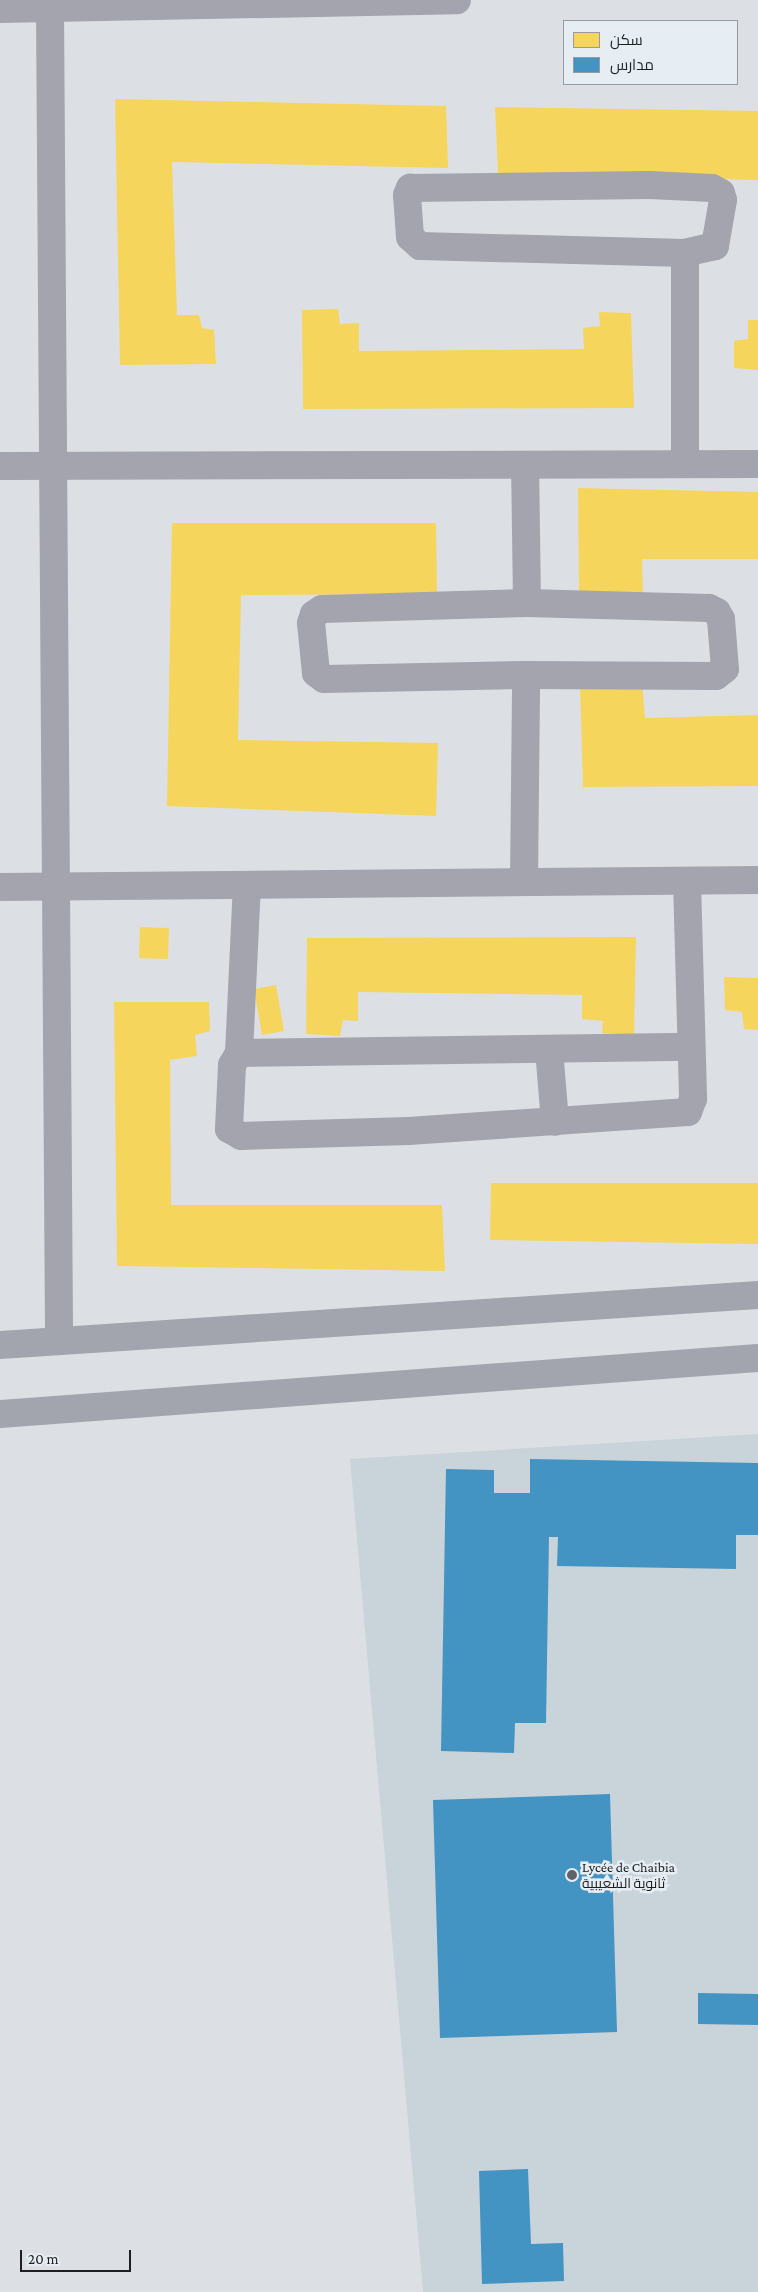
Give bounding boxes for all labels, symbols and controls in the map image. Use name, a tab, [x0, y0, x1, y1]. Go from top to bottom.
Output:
legend	[563, 20, 738, 85]
text: سكن	[610, 32, 643, 48]
text: مدارس	[610, 57, 654, 73]
place label: Lycée de Chaibia ثانوية الشعيبية	[582, 1859, 675, 1891]
marker: Lycée de Chaibia ثانوية الشعيبية	[566, 1869, 578, 1881]
scale bar	[22, 2240, 134, 2272]
text: 20 m	[28, 2251, 59, 2267]

